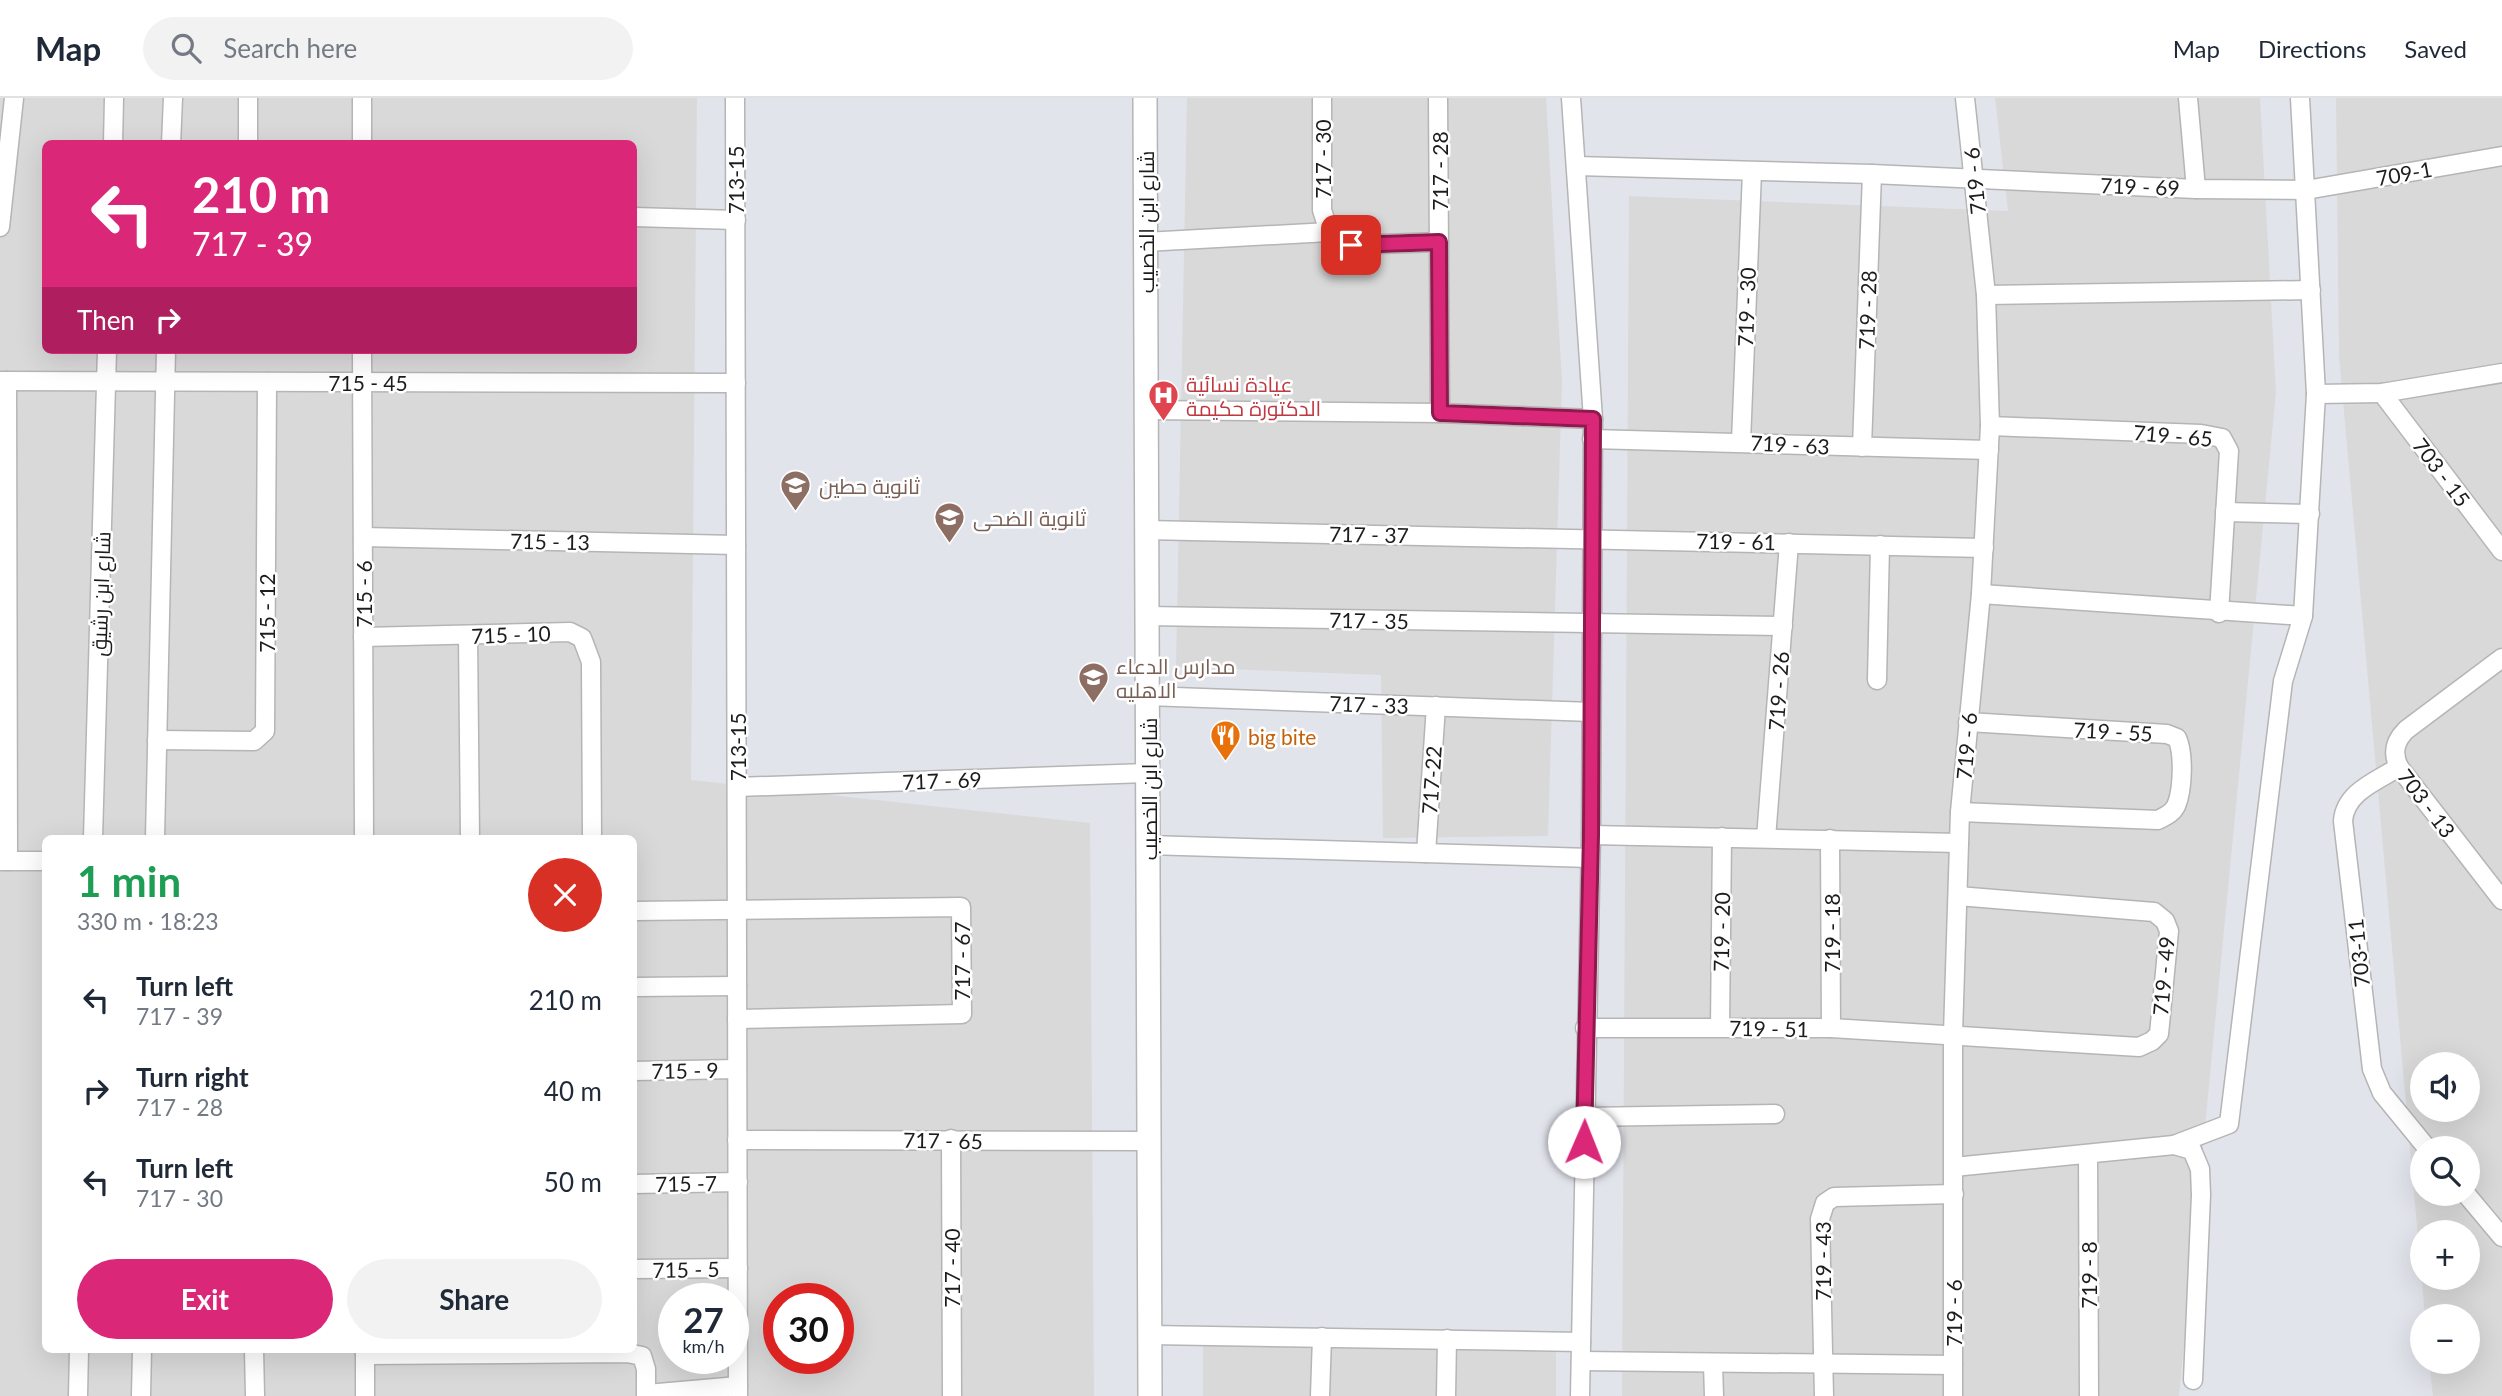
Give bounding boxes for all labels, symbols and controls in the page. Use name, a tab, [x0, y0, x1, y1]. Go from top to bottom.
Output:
search box	[143, 17, 633, 80]
text: Map	[35, 28, 101, 68]
icon: search	[167, 29, 205, 67]
text: Search here	[223, 32, 357, 64]
text: Map	[2173, 34, 2220, 63]
text: Directions	[2258, 34, 2366, 63]
text: Saved	[2404, 34, 2467, 63]
street label: 717 - 30	[1310, 119, 1335, 199]
street label: 717 - 28	[1427, 131, 1452, 211]
street label: 713-15	[723, 146, 748, 214]
street label: 719 - 6	[1958, 146, 1990, 216]
street label: شارع ابن الخصيب	[1133, 151, 1161, 293]
street label: 709-1	[2374, 156, 2434, 190]
text: 210 m	[192, 165, 330, 223]
icon: left	[77, 168, 168, 259]
street label: 719 - 69	[2100, 172, 2180, 200]
pin	[1321, 215, 1381, 275]
text: 717 - 39	[192, 224, 313, 263]
icon: arrive	[1332, 226, 1370, 264]
street label: 719 - 30	[1732, 267, 1760, 347]
street label: 719 - 28	[1853, 270, 1881, 350]
icon: right	[149, 301, 187, 339]
text: Then	[77, 304, 135, 336]
street label: 715 - 45	[328, 370, 408, 395]
place label: عيادة نسائية الدكتورة حكيمة	[1186, 371, 1321, 421]
hospital icon: عيادة نسائية الدكتورة حكيمة	[1146, 378, 1180, 422]
street label: 719 - 65	[2132, 419, 2214, 451]
street label: 719 - 63	[1750, 429, 1830, 459]
street label: 703 - 15	[2408, 433, 2476, 511]
school or university icon: ثانوية حطين	[779, 468, 813, 512]
place label: ثانوية حطين	[819, 473, 920, 500]
school or university icon: ثانوية الضحى	[933, 500, 967, 544]
place label: ثانوية الضحى	[973, 505, 1087, 532]
street label: 717 - 37	[1329, 521, 1409, 547]
street label: 715 - 13	[510, 528, 590, 554]
street label: 719 - 61	[1696, 528, 1776, 554]
street label: شارع ابن رشيق	[85, 531, 118, 657]
street label: 715 - 6	[351, 560, 376, 628]
street label: 715 - 12	[254, 573, 279, 653]
street label: 717 - 35	[1329, 607, 1409, 633]
street label: 715 - 10	[471, 620, 551, 648]
street label: 719 - 26	[1763, 650, 1793, 732]
place label: مدارس الدعاء الاهليه	[1116, 653, 1235, 702]
school or university icon: مدارس الدعاء الاهليه	[1076, 660, 1110, 704]
street label: 717 - 33	[1329, 690, 1409, 718]
street label: 719 - 6	[1951, 711, 1981, 781]
street label: 713-15	[725, 713, 750, 781]
street label: 719 - 55	[2073, 716, 2153, 746]
street label: شارع ابن الخصيب	[1136, 718, 1164, 860]
restaurant icon: big bite	[1208, 719, 1242, 763]
place label: big bite	[1248, 724, 1316, 749]
street label: 717-22	[1416, 745, 1446, 815]
street label: 703 - 13	[2393, 764, 2461, 842]
street label: 717 - 69	[902, 766, 982, 794]
text: 1 min	[77, 856, 181, 906]
button: close	[528, 858, 602, 932]
street label: 719 - 20	[1708, 892, 1734, 972]
street label: 719 - 18	[1819, 893, 1844, 973]
text: 330 m · 18:23	[77, 907, 219, 935]
street label: 703-11	[2342, 918, 2374, 988]
street label: 717 - 67	[949, 921, 974, 1001]
street label: 719 - 49	[2147, 935, 2179, 1017]
text: Turn left	[136, 970, 233, 1002]
icon: left	[77, 981, 115, 1019]
text: 210 m	[529, 984, 602, 1016]
text: 717 - 39	[136, 1002, 223, 1030]
street label: 719 - 51	[1729, 1015, 1809, 1041]
map controls	[2410, 1052, 2480, 1374]
button: sound	[2410, 1052, 2480, 1122]
street label: 715 - 9	[651, 1057, 719, 1083]
text: Turn right	[136, 1061, 249, 1093]
icon: right	[77, 1072, 115, 1110]
text: 40 m	[544, 1075, 602, 1107]
text: 717 - 28	[136, 1093, 223, 1121]
position arrow	[1547, 1105, 1621, 1179]
street label: 717 - 65	[903, 1127, 983, 1153]
button: search	[2410, 1136, 2480, 1206]
text: Turn left	[136, 1152, 233, 1184]
icon: left	[77, 1163, 115, 1201]
text: 50 m	[544, 1166, 602, 1198]
street label: 715 -7	[655, 1170, 717, 1196]
text: 717 - 30	[136, 1184, 223, 1212]
button: +	[2410, 1220, 2480, 1290]
street label: 719 - 43	[1810, 1221, 1835, 1301]
street label: 717 - 40	[939, 1228, 964, 1308]
street label: 719 - 8	[2076, 1241, 2101, 1309]
street label: 715 - 5	[652, 1256, 720, 1282]
button: Exit	[77, 1259, 333, 1339]
button: Share	[347, 1259, 602, 1339]
street label: 719 - 6	[1941, 1279, 1966, 1347]
speed limit sign: 30	[763, 1283, 854, 1374]
text: 27	[683, 1298, 724, 1340]
button: −	[2410, 1304, 2480, 1374]
text: km/h	[682, 1335, 725, 1357]

